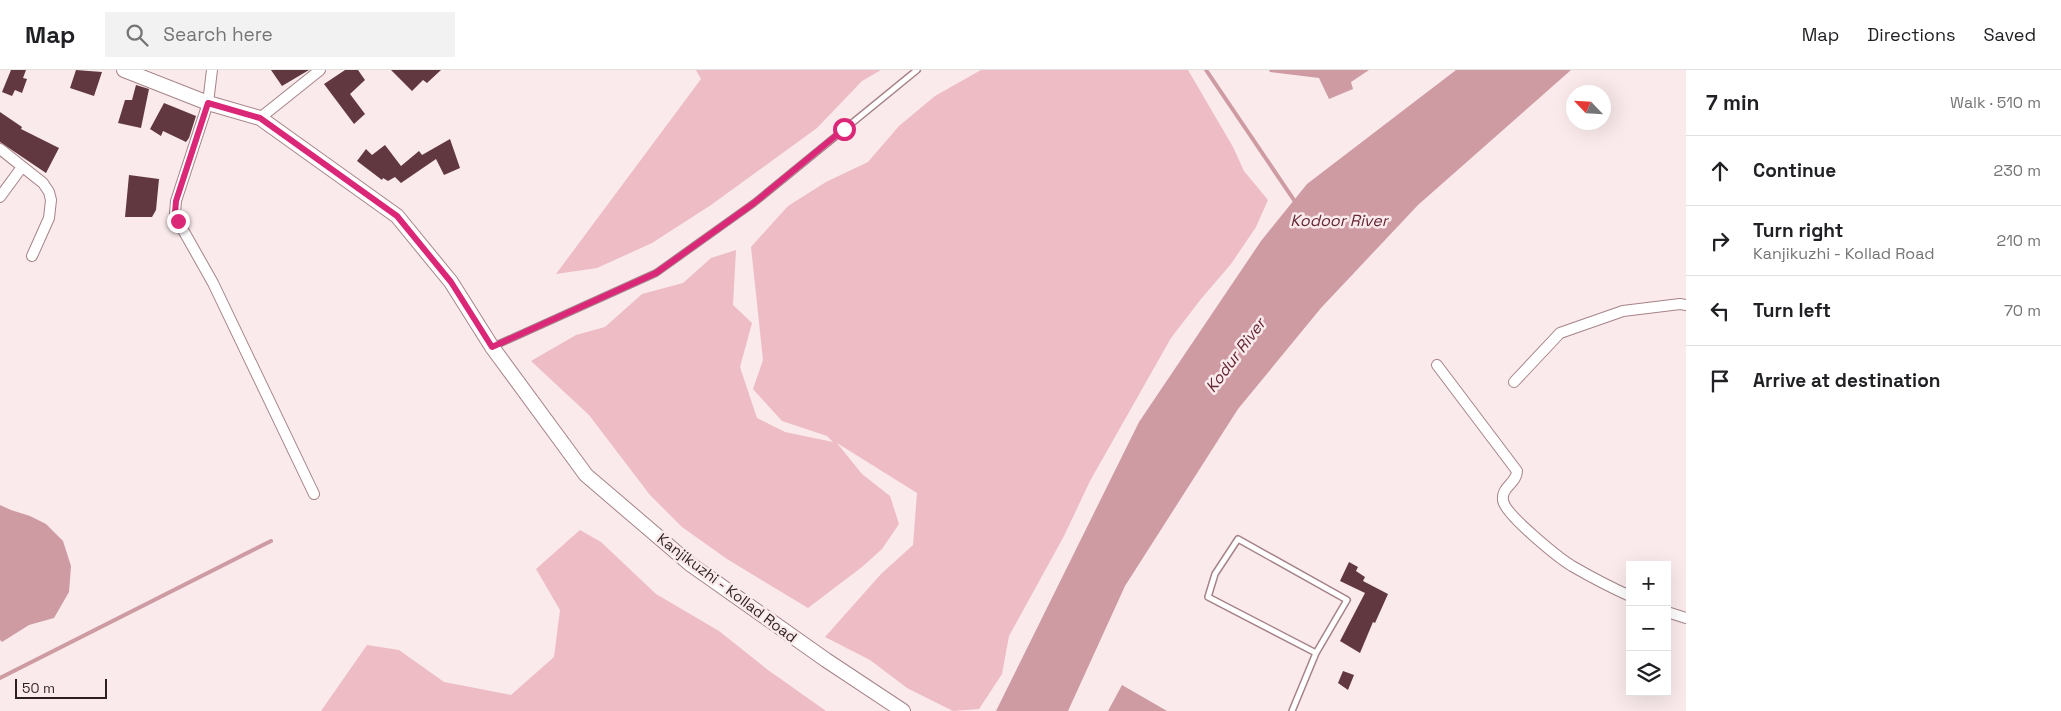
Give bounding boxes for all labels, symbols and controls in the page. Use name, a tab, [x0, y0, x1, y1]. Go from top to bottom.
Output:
search box	[105, 12, 455, 57]
text: Map	[25, 19, 75, 50]
icon: search	[123, 21, 151, 49]
text: Search here	[163, 22, 273, 47]
text: Map	[1802, 23, 1839, 46]
text: Directions	[1867, 23, 1956, 46]
text: Saved	[1984, 23, 2036, 46]
north arrow	[1566, 85, 1611, 130]
text: 7 min	[1706, 89, 1759, 116]
text: Walk · 510 m	[1950, 92, 2041, 113]
route start	[833, 118, 856, 141]
icon: ahead	[1706, 157, 1734, 185]
text: Continue	[1753, 158, 1836, 183]
text: 230 m	[1994, 160, 2041, 181]
route end	[167, 210, 190, 233]
water label: Kodoor River	[1290, 210, 1390, 231]
text: Turn right	[1753, 218, 1843, 243]
icon: right	[1706, 227, 1734, 255]
text: 210 m	[1997, 230, 2041, 251]
text: Kanjikuzhi - Kollad Road	[1753, 243, 1935, 264]
icon: left	[1706, 297, 1734, 325]
text: Turn left	[1753, 298, 1831, 323]
text: 70 m	[2004, 300, 2041, 321]
water label: Kodur River	[1201, 313, 1271, 397]
icon: arrive	[1706, 367, 1734, 395]
text: Arrive at destination	[1753, 368, 1941, 393]
street label: Kanjikuzhi - Kollad Road	[654, 529, 801, 646]
map controls	[1626, 561, 1671, 696]
button: +	[1626, 561, 1671, 606]
button: −	[1626, 606, 1671, 651]
button: layers	[1626, 651, 1671, 696]
scale bar	[15, 676, 108, 699]
text: 50 m	[22, 679, 55, 697]

